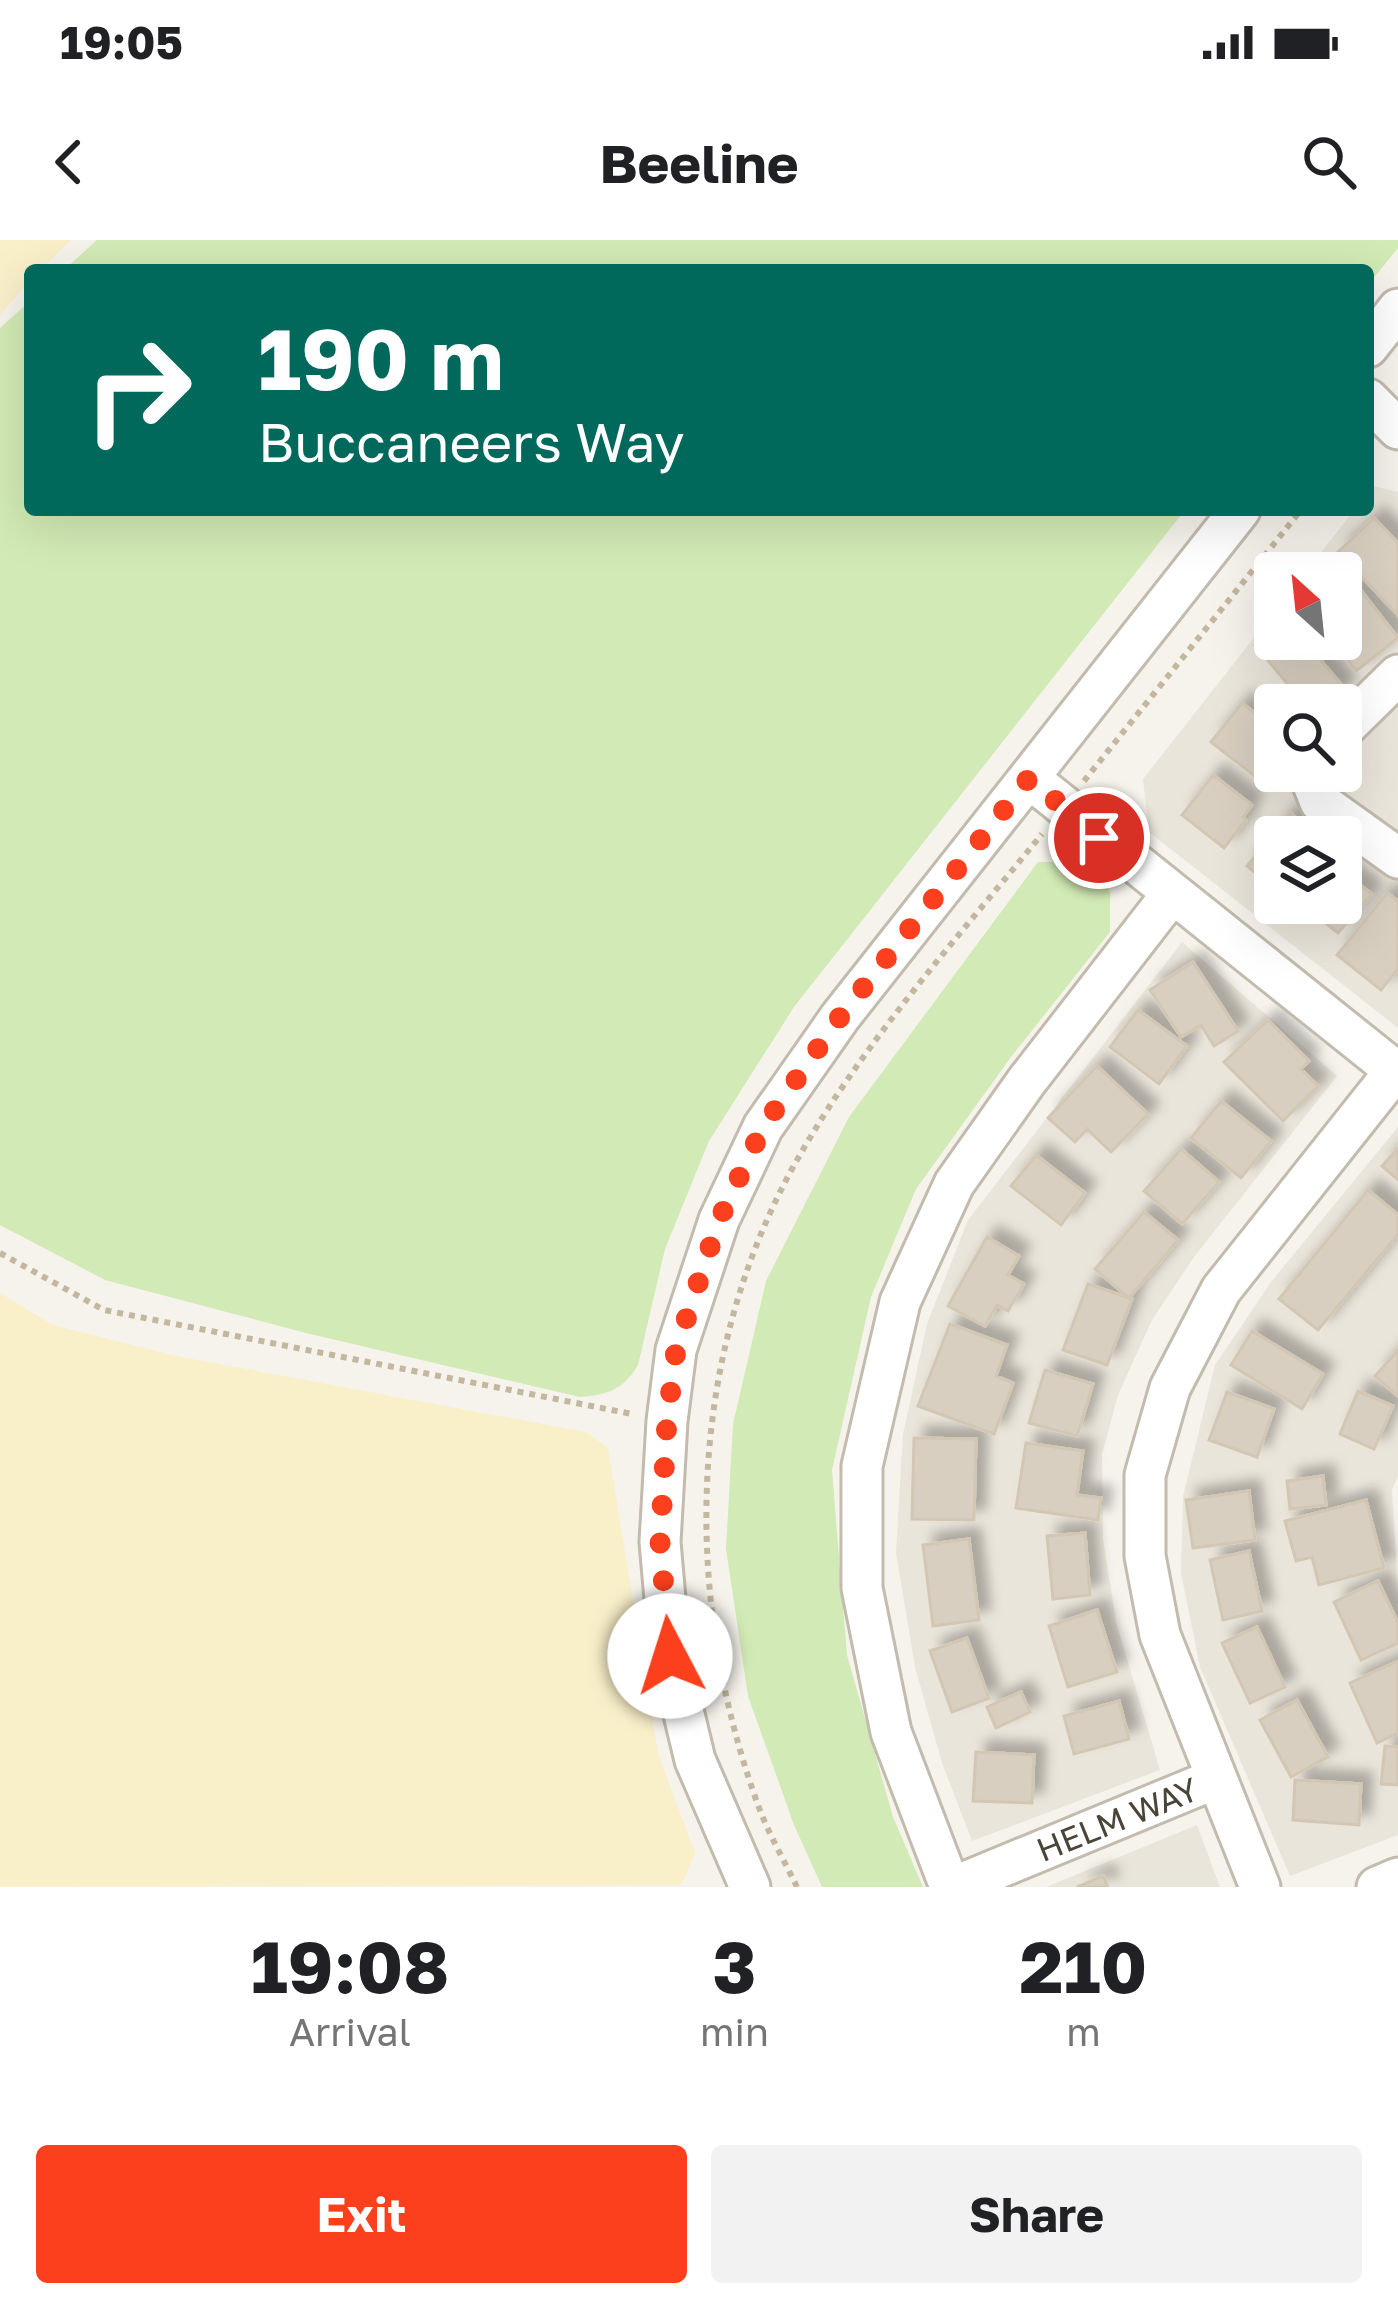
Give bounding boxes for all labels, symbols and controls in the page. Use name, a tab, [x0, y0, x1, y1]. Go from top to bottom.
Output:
text: 19:05	[60, 15, 183, 69]
icon: back	[36, 129, 102, 195]
icon: search	[1296, 129, 1362, 195]
text: Beeline	[599, 130, 799, 195]
text: 190 m	[258, 308, 504, 408]
icon: right	[60, 312, 216, 468]
text: Buccaneers Way	[258, 409, 685, 474]
north arrow	[1254, 552, 1362, 660]
map controls	[1254, 552, 1362, 924]
button: search	[1254, 684, 1362, 792]
pin	[1048, 787, 1150, 889]
icon: arrive	[1066, 805, 1132, 871]
button: layers	[1254, 816, 1362, 924]
position arrow	[607, 1593, 733, 1719]
street label: HELM WAY	[1031, 1769, 1203, 1869]
text: 19:08	[251, 1922, 449, 2009]
text: 3	[713, 1922, 756, 2009]
text: 210	[1020, 1922, 1147, 2009]
text: Arrival	[289, 2008, 411, 2055]
text: min	[700, 2008, 769, 2055]
text: m	[1066, 2008, 1101, 2055]
button: Exit	[36, 2145, 687, 2283]
button: Share	[711, 2145, 1362, 2283]

